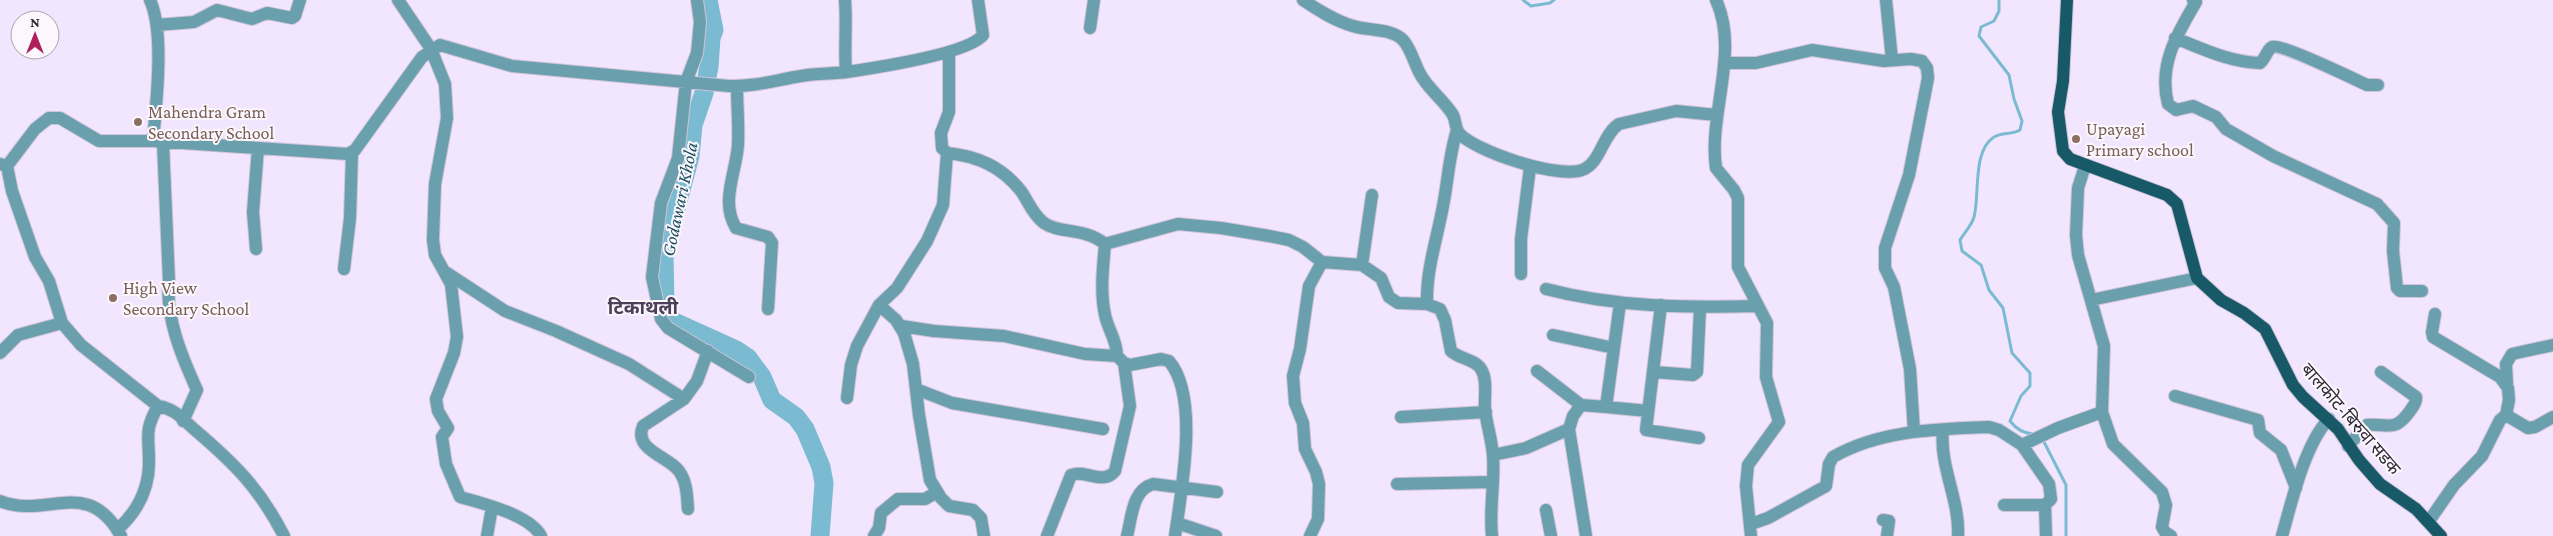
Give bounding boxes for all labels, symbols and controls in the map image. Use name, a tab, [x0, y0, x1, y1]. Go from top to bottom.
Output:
north arrow	[10, 10, 60, 60]
text: N	[30, 14, 40, 30]
place label: Mahendra Gram Secondary School	[148, 102, 275, 143]
marker: Mahendra Gram Secondary School	[132, 116, 144, 128]
place label: Upayagi Primary school	[2086, 119, 2194, 160]
marker: Upayagi Primary school	[2070, 133, 2082, 145]
water label: Godawari Khola	[657, 140, 702, 258]
place label: High View Secondary School	[123, 278, 250, 319]
marker: High View Secondary School	[107, 292, 119, 304]
district label: टिकाथली	[608, 297, 679, 318]
street label: बालकोट-बिरुवा सडक	[2297, 359, 2405, 480]

